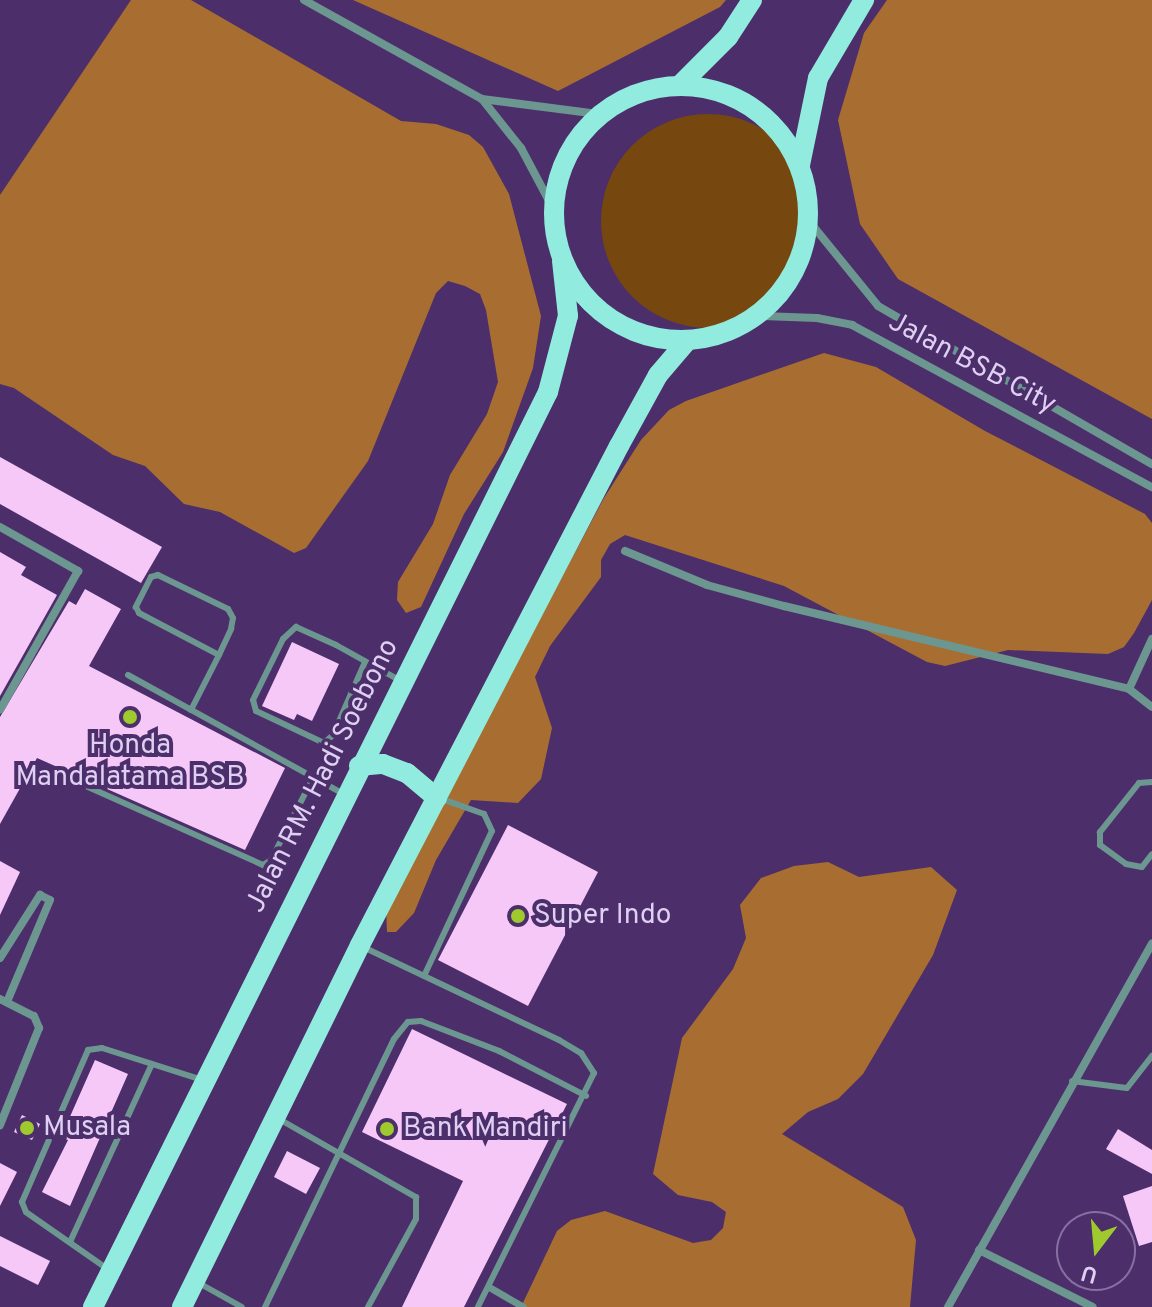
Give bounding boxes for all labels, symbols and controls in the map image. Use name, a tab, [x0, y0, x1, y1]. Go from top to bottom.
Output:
street label: Jalan BSB City	[882, 306, 1062, 422]
street label: Jalan RM. Hadi Soebono	[239, 633, 407, 919]
marker: Honda Mandalatama BSB	[121, 708, 139, 726]
place label: Honda Mandalatama BSB	[15, 729, 245, 795]
place label: Super Indo	[534, 899, 671, 933]
marker: Super Indo	[509, 907, 527, 925]
place label: Musala	[43, 1111, 131, 1145]
place label: Bank Mandiri	[403, 1112, 568, 1146]
marker: Musala	[18, 1119, 36, 1137]
marker: Bank Mandiri	[378, 1120, 396, 1138]
north arrow	[1056, 1211, 1136, 1291]
text: U	[1079, 1257, 1101, 1288]

